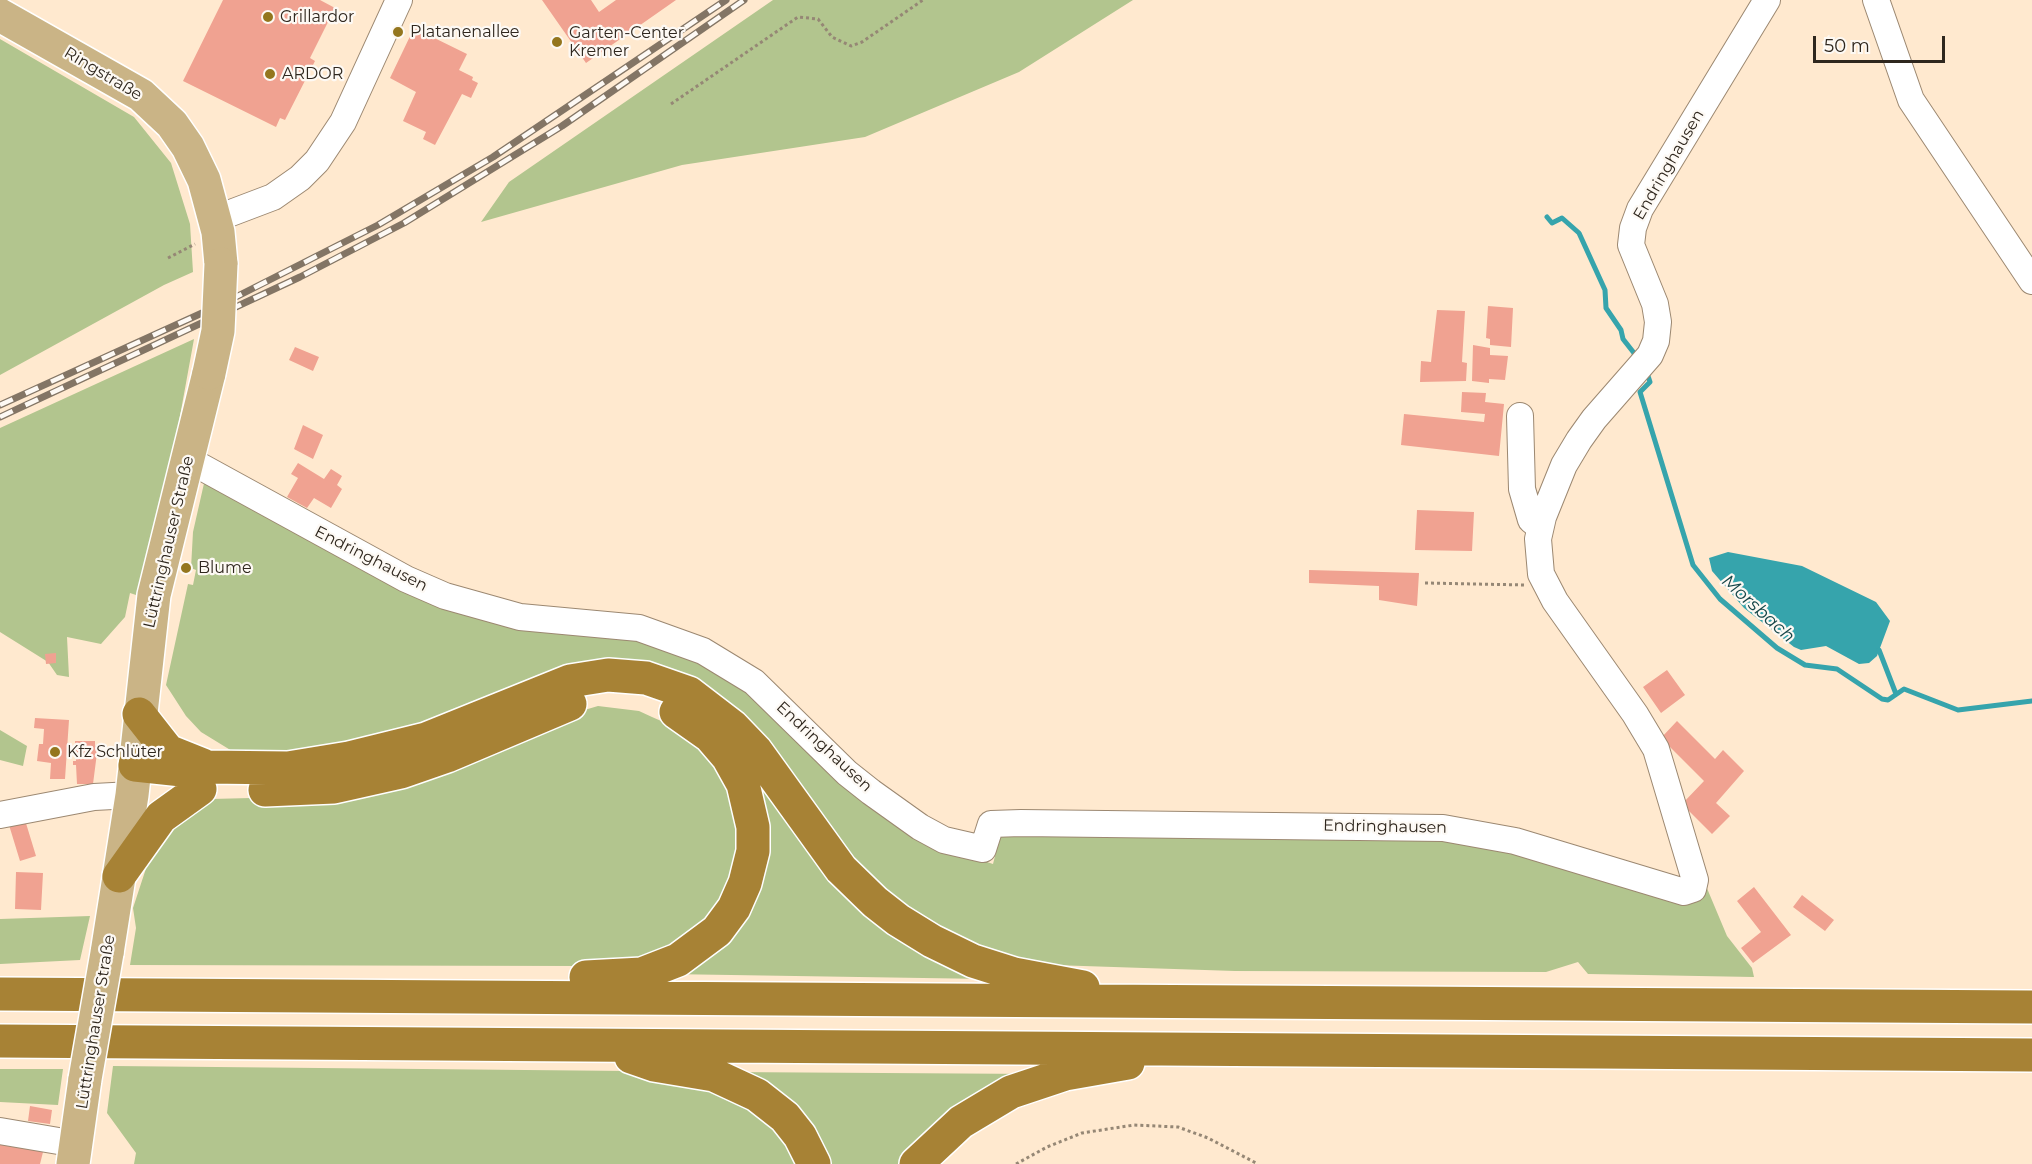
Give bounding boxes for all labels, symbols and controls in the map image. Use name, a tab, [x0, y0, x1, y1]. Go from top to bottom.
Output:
place label: Grillardor	[280, 7, 355, 27]
marker: Grillardor	[261, 10, 275, 24]
place label: Platanenallee	[410, 22, 520, 42]
place label: Garten-Center Kremer	[569, 23, 684, 61]
scale bar	[1816, 24, 1948, 62]
marker: Platanenallee	[391, 25, 405, 39]
marker: Garten-Center Kremer	[550, 35, 564, 49]
text: 50 m	[1824, 35, 1870, 57]
street label: Ringstraße	[61, 43, 145, 105]
place label: ARDOR	[282, 64, 343, 84]
marker: ARDOR	[263, 67, 277, 81]
street label: Endringhausen	[1630, 106, 1708, 224]
street label: Lüttringhauser Straße	[140, 454, 198, 630]
street label: Endringhausen	[311, 522, 431, 596]
place label: Blume	[198, 558, 252, 578]
marker: Blume	[179, 561, 193, 575]
water label: Morsbach	[1717, 571, 1799, 647]
street label: Endringhausen	[772, 698, 876, 796]
place label: Kfz Schlüter	[67, 742, 163, 762]
marker: Kfz Schlüter	[48, 745, 62, 759]
street label: Endringhausen	[1323, 816, 1447, 838]
street label: Lüttringhauser Straße	[73, 933, 119, 1111]

